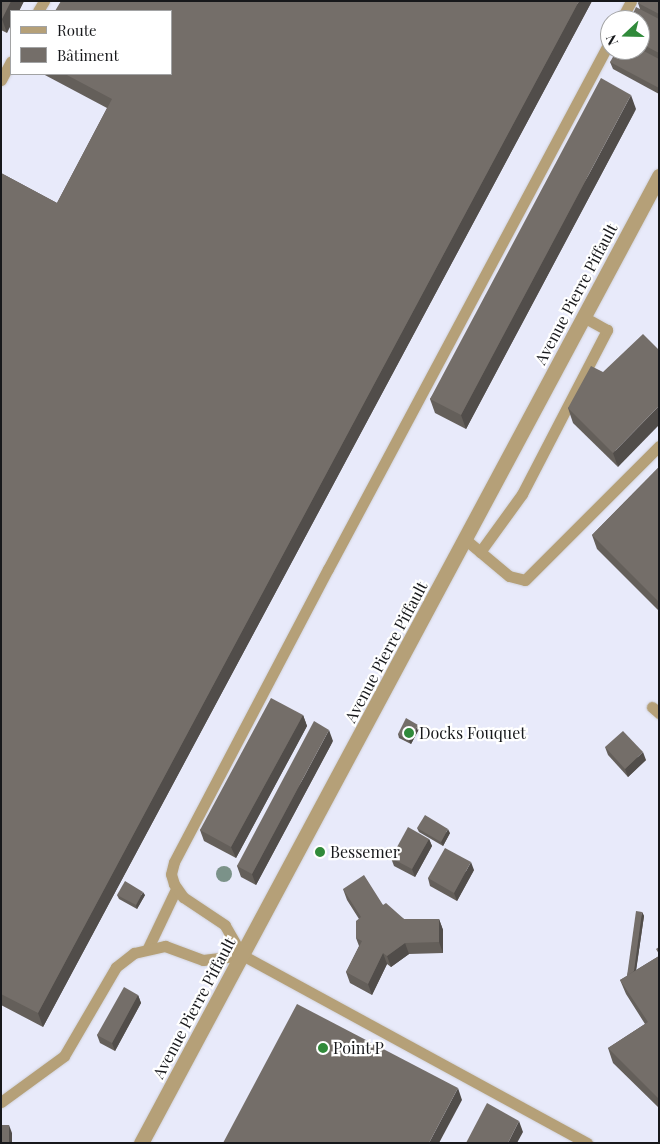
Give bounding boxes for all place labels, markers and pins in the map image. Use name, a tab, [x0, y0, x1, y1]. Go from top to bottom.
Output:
place label: Docks Fouquet	[419, 723, 526, 743]
marker: Docks Fouquet	[403, 727, 415, 739]
place label: Bessemer	[330, 842, 400, 862]
marker: Bessemer	[314, 846, 326, 858]
place label: Point P	[333, 1038, 384, 1058]
marker: Point P	[317, 1042, 329, 1054]

